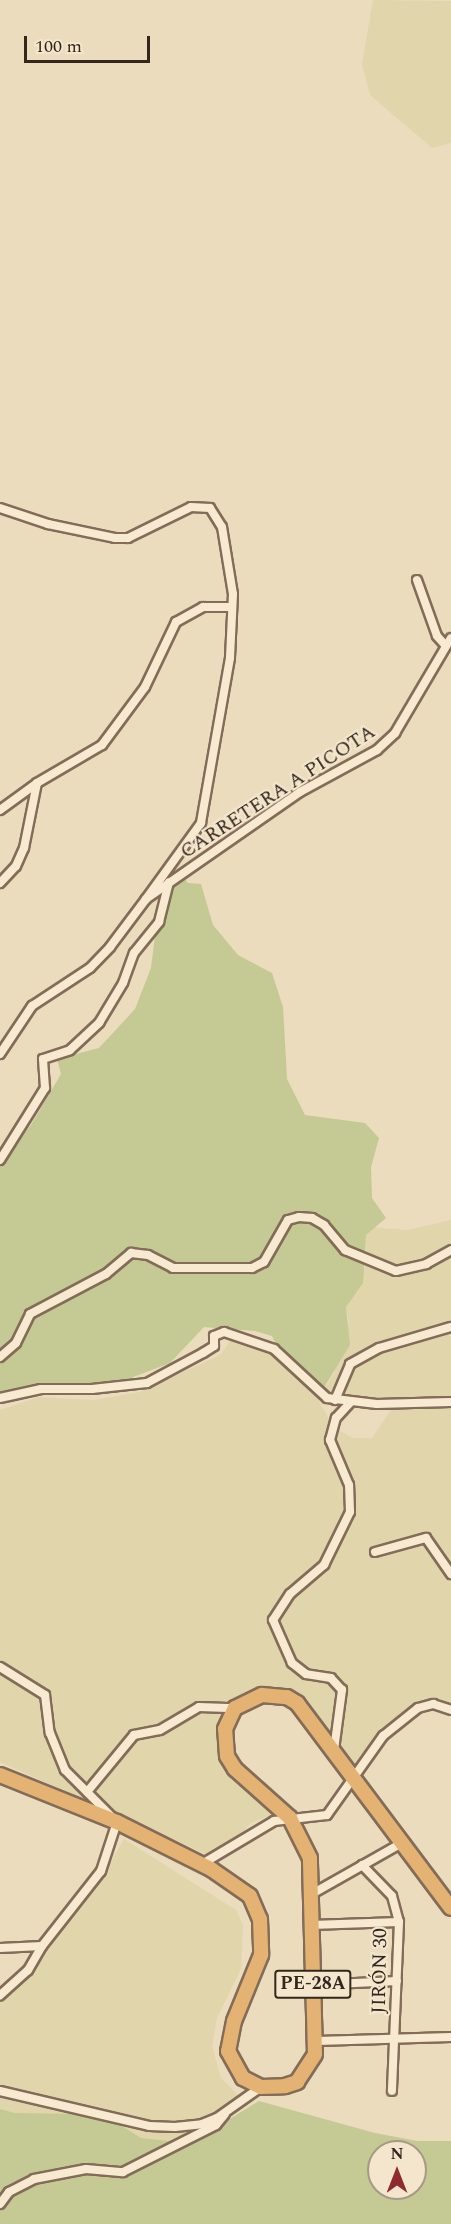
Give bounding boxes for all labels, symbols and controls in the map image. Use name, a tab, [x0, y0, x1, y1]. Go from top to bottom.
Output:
scale bar	[27, 24, 153, 62]
text: 100 m	[35, 33, 82, 60]
street label: CARRETERA A PICOTA	[176, 720, 380, 864]
street label: JIRÓN 30	[367, 1928, 393, 2014]
road number: PE-28A	[274, 1969, 352, 1999]
north arrow	[367, 2140, 427, 2200]
text: N	[390, 2142, 404, 2166]

